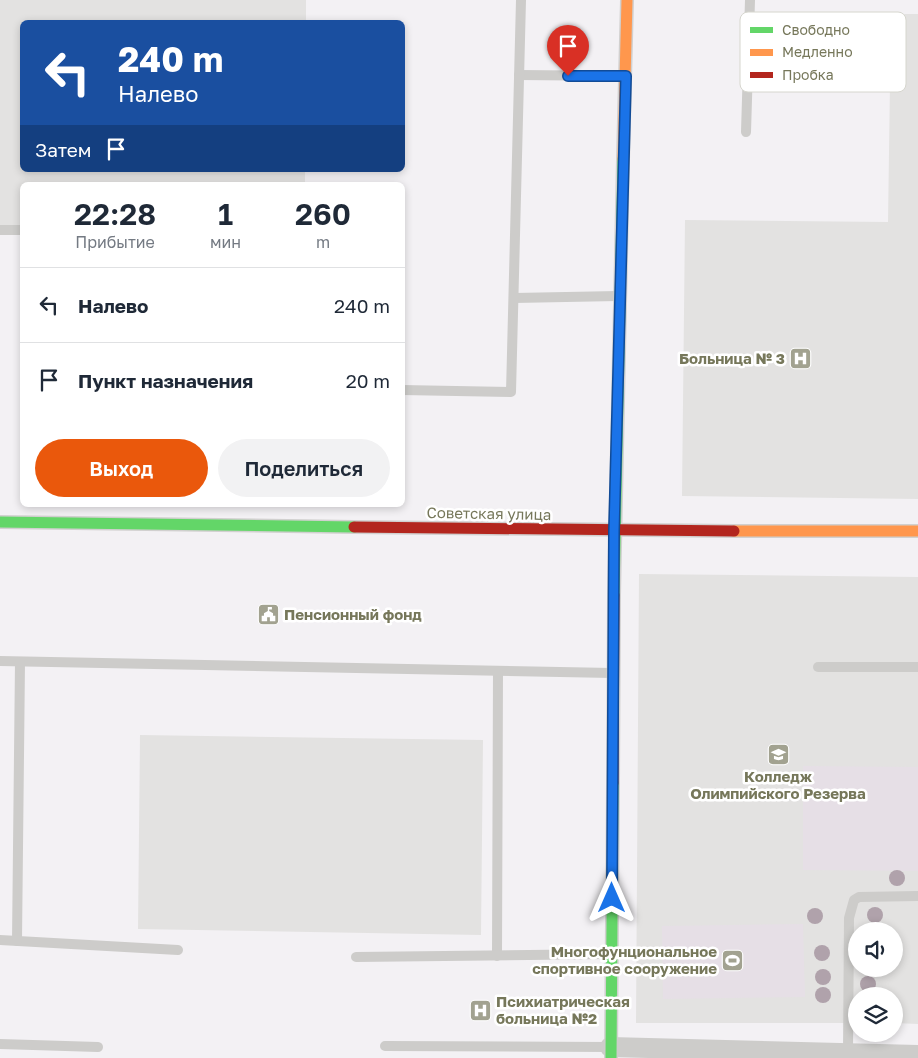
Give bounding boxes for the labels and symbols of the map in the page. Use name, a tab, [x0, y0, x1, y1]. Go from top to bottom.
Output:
legend	[740, 12, 906, 92]
text: Свободно	[782, 21, 850, 38]
pin	[547, 25, 589, 76]
text: Медленно	[782, 43, 853, 60]
text: Пробка	[782, 66, 834, 83]
hospital icon: Больница № 3	[789, 347, 813, 371]
place label: Больница № 3	[679, 349, 785, 367]
street label: Советская улица	[426, 503, 552, 523]
public building icon: Пенсионный фонд	[256, 603, 280, 627]
place label: Пенсионный фонд	[284, 605, 422, 623]
school or university icon: Колледж Олимпийского Резерва	[766, 742, 790, 766]
place label: Колледж Олимпийского Резерва	[690, 767, 866, 802]
position arrow	[585, 871, 637, 923]
place label: Многофунциональное спортивное сооружение	[532, 942, 717, 977]
sports icon: Многофунциональное спортивное сооружение	[721, 949, 745, 973]
place label: Психиатрическая больница №2	[496, 992, 630, 1027]
hospital icon: Психиатрическая больница №2	[468, 999, 492, 1023]

